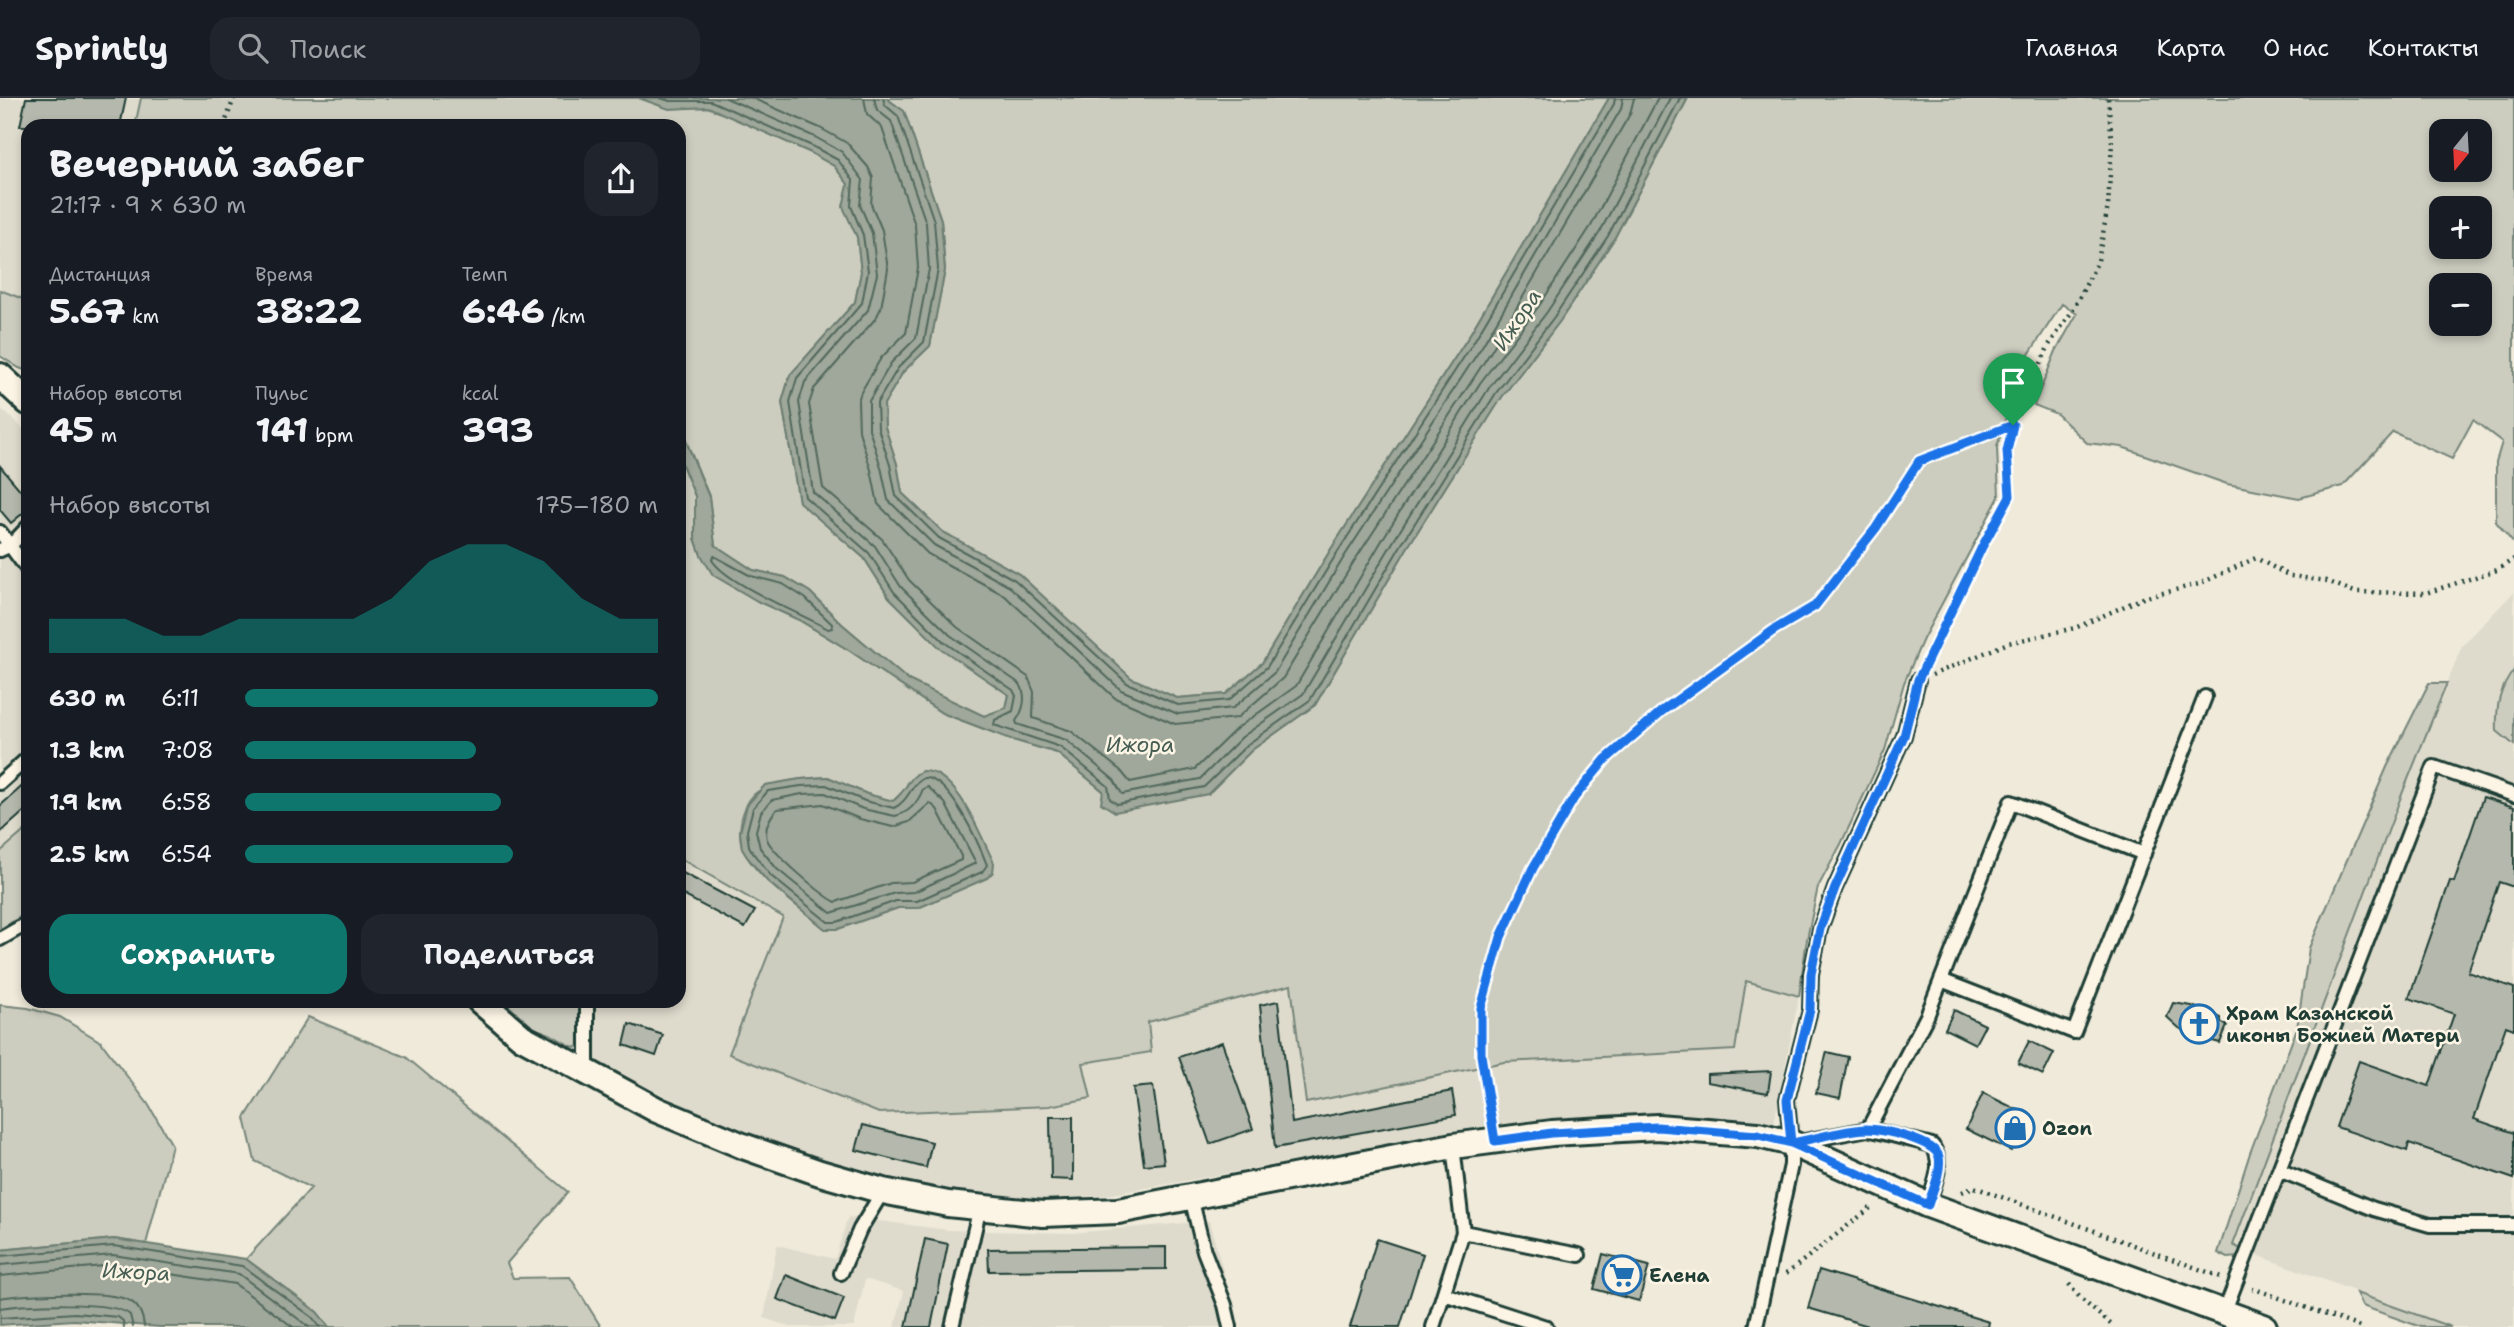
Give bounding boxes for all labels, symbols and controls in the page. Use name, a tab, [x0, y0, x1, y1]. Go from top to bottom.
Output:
search box	[210, 17, 700, 80]
text: Sprintly	[35, 26, 168, 71]
icon: search	[234, 29, 272, 67]
text: Поиск	[290, 31, 366, 66]
text: Главная	[2025, 32, 2118, 64]
text: Карта	[2156, 32, 2225, 64]
text: О нас	[2263, 32, 2329, 64]
text: Контакты	[2367, 32, 2479, 64]
north arrow	[2429, 119, 2492, 182]
map controls	[2429, 119, 2492, 336]
text: Вечерний забег	[49, 138, 364, 189]
button: share	[584, 142, 658, 216]
text: 21:17 · 9 × 630 m	[49, 190, 246, 220]
button: +	[2429, 196, 2492, 259]
text: Дистанция	[49, 262, 151, 287]
text: Время	[255, 262, 313, 287]
text: Темп	[462, 262, 508, 287]
button: −	[2429, 273, 2492, 336]
water label: Ижора	[1486, 284, 1548, 356]
text: 5.67	[49, 287, 126, 334]
text: 38:22	[255, 287, 362, 334]
text: 6:46	[462, 287, 545, 334]
text: km	[126, 304, 159, 329]
text: /km	[545, 304, 585, 329]
pin	[1983, 353, 2043, 425]
icon: arrive	[1994, 364, 2032, 402]
text: Набор высоты	[49, 381, 182, 406]
text: Пульс	[255, 381, 309, 406]
text: kcal	[462, 381, 499, 406]
text: 45	[49, 406, 94, 453]
text: 141	[255, 406, 309, 453]
text: 393	[462, 406, 534, 453]
text: m	[94, 423, 117, 448]
text: bpm	[309, 423, 353, 448]
text: Набор высоты	[49, 490, 210, 520]
text: 175–180 m	[535, 490, 658, 520]
text: 630 m	[49, 683, 125, 713]
text: 6:11	[161, 683, 199, 713]
water label: Ижора	[1106, 731, 1174, 759]
text: 1.3 km	[49, 735, 124, 765]
text: 7:08	[161, 735, 214, 765]
text: 1.9 km	[49, 787, 122, 817]
text: 6:58	[161, 787, 212, 817]
text: 2.5 km	[49, 839, 130, 869]
text: 6:54	[161, 839, 212, 869]
button: Сохранить	[49, 914, 347, 994]
button: Поделиться	[361, 914, 658, 994]
place label: Храм Казанской иконы Божией Матери	[2226, 1001, 2460, 1048]
church icon: Храм Казанской иконы Божией Матери	[2178, 1003, 2220, 1045]
shop icon: Ozon	[1994, 1107, 2036, 1149]
place label: Ozon	[2042, 1116, 2092, 1141]
supermarket icon: Елена	[1601, 1254, 1643, 1296]
water label: Ижора	[101, 1256, 171, 1288]
place label: Елена	[1649, 1263, 1710, 1288]

